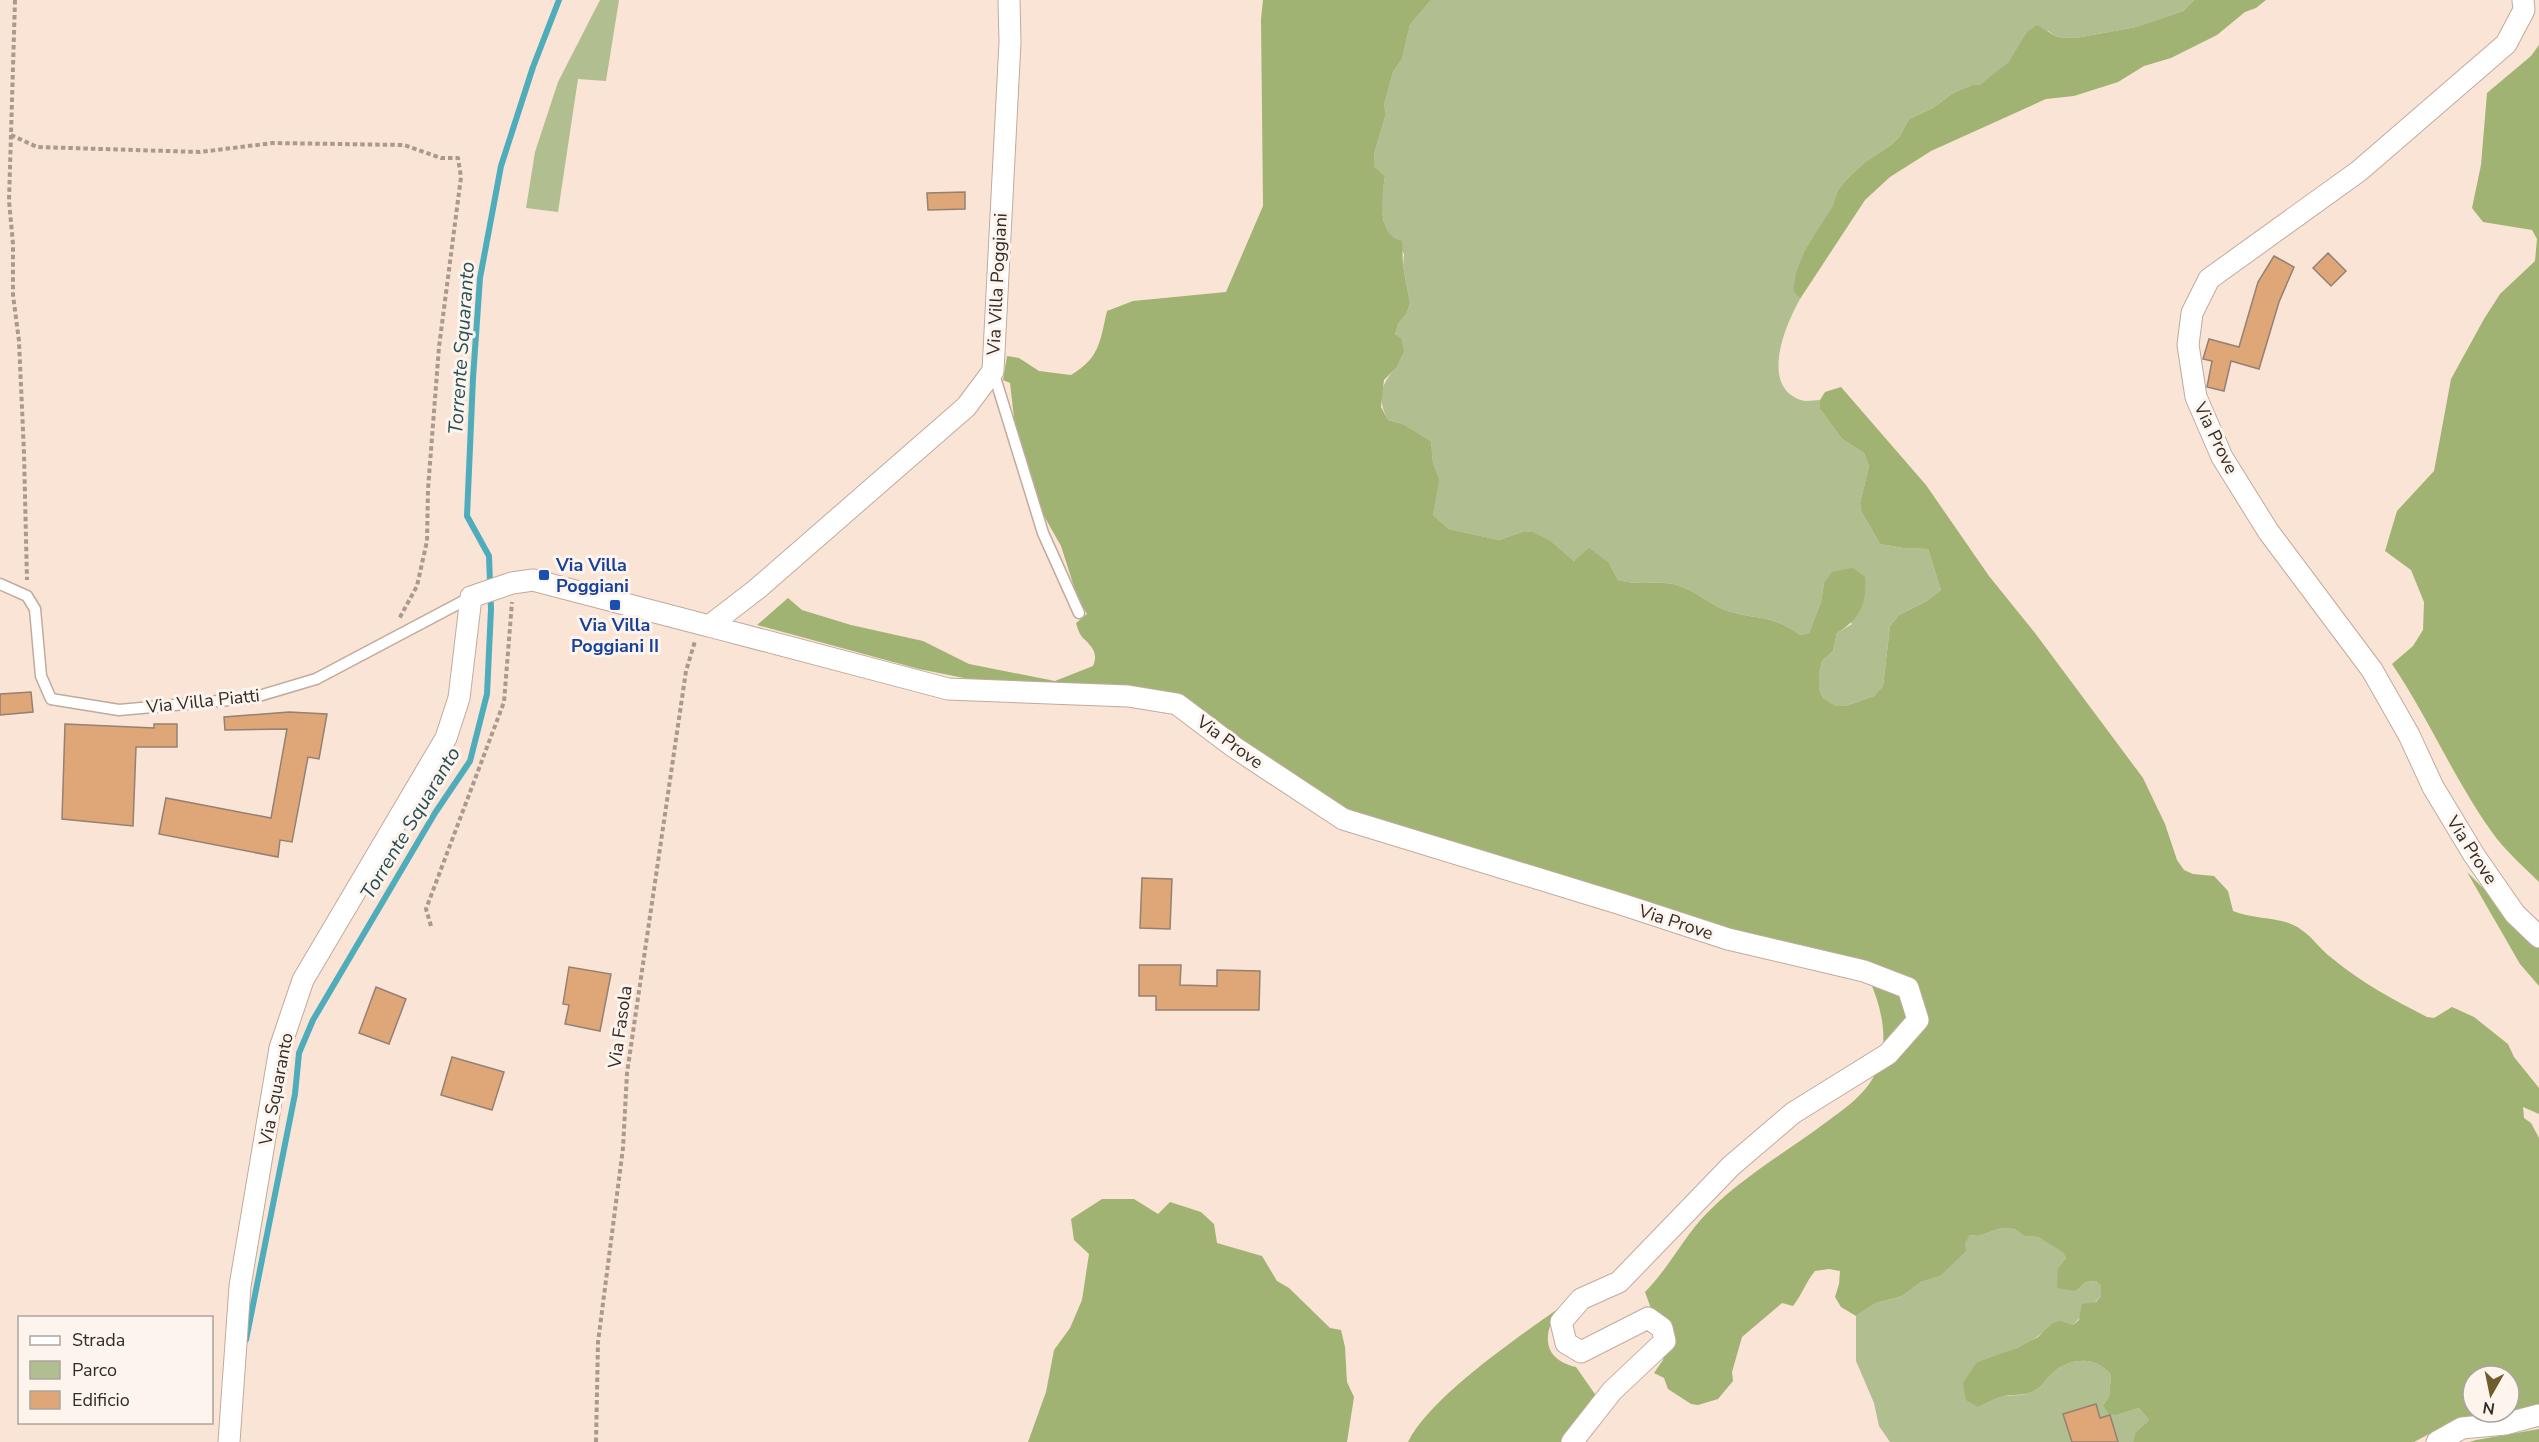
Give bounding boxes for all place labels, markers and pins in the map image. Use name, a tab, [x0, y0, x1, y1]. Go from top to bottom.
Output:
place label: Via Villa Poggiani	[555, 553, 629, 598]
marker: Via Villa Poggiani	[537, 568, 551, 582]
marker: Via Villa Poggiani II	[608, 598, 622, 612]
place label: Via Villa Poggiani II	[571, 613, 659, 658]

